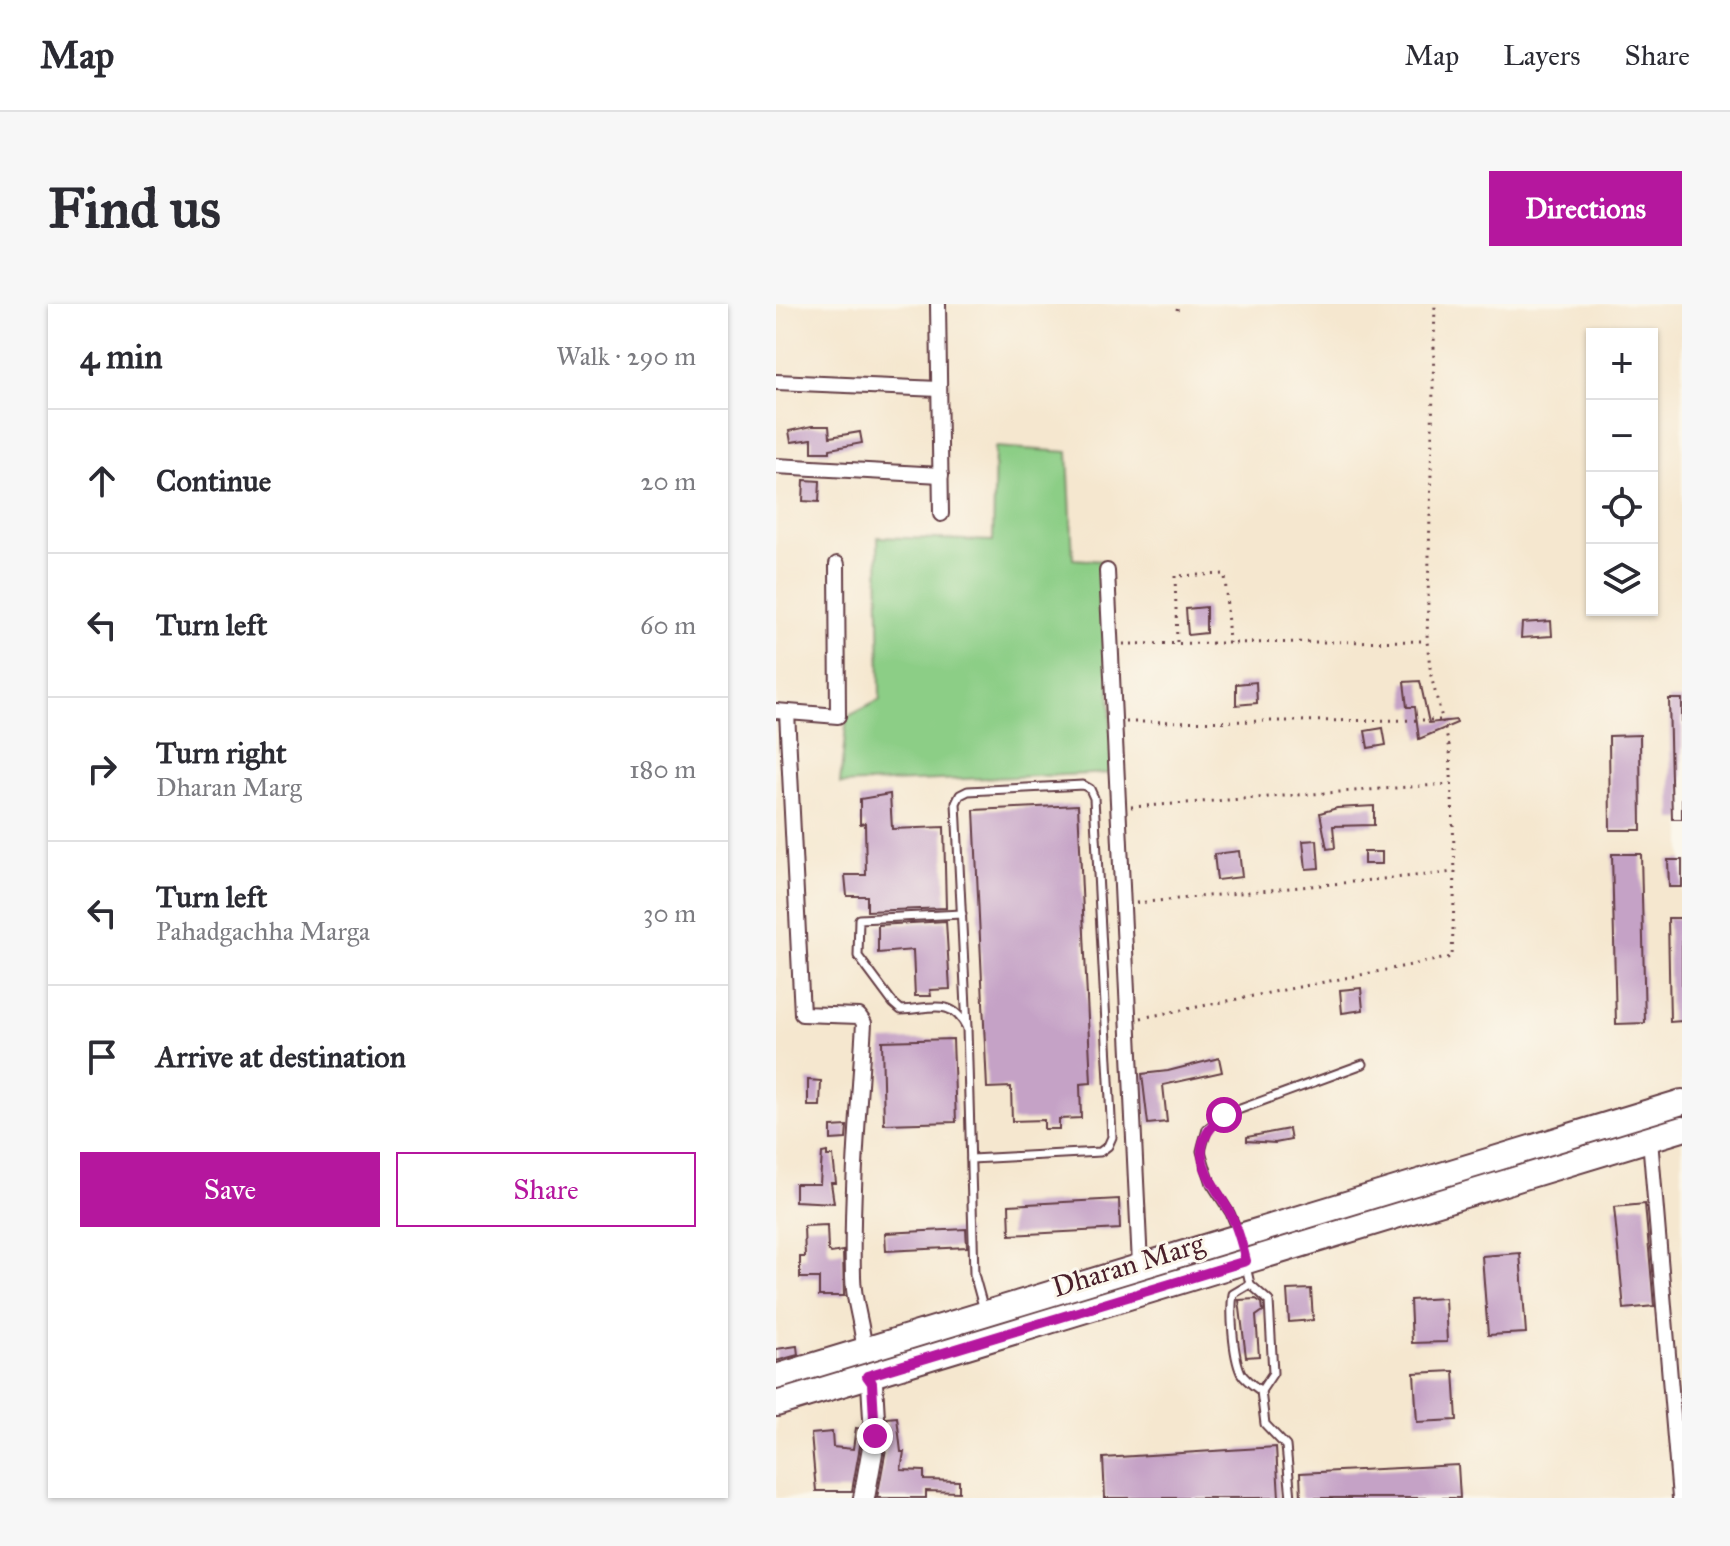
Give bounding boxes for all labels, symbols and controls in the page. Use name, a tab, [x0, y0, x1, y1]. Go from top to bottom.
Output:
text: Map	[40, 32, 114, 78]
text: Map	[1404, 38, 1459, 73]
text: Layers	[1503, 38, 1581, 73]
text: Share	[1625, 38, 1690, 73]
button: Directions	[1489, 171, 1682, 246]
text: Find us	[48, 174, 221, 242]
map controls	[1586, 328, 1658, 616]
button: +	[1586, 328, 1658, 400]
text: 4 min	[80, 336, 163, 377]
text: Walk · 290 m	[556, 340, 696, 372]
button: −	[1586, 400, 1658, 472]
icon: ahead	[80, 459, 124, 503]
text: Continue	[156, 463, 271, 499]
text: 20 m	[641, 465, 696, 497]
button: locate	[1586, 472, 1658, 544]
button: layers	[1586, 544, 1658, 616]
icon: left	[80, 603, 124, 647]
text: Turn left	[156, 607, 267, 643]
text: 60 m	[640, 609, 696, 641]
text: Turn right	[156, 735, 287, 771]
icon: right	[80, 747, 124, 791]
text: 180 m	[629, 753, 696, 785]
text: Dharan Marg	[156, 771, 302, 803]
text: Turn left	[156, 879, 267, 915]
icon: left	[80, 891, 124, 935]
text: 30 m	[643, 897, 696, 929]
text: Pahadgachha Marga	[156, 915, 370, 947]
icon: arrive	[80, 1035, 124, 1079]
text: Arrive at destination	[156, 1039, 406, 1075]
route start	[1206, 1097, 1242, 1133]
button: Save	[80, 1152, 380, 1227]
button: Share	[396, 1152, 696, 1227]
street label: Dharan Marg	[1048, 1225, 1209, 1305]
route end	[857, 1418, 893, 1454]

